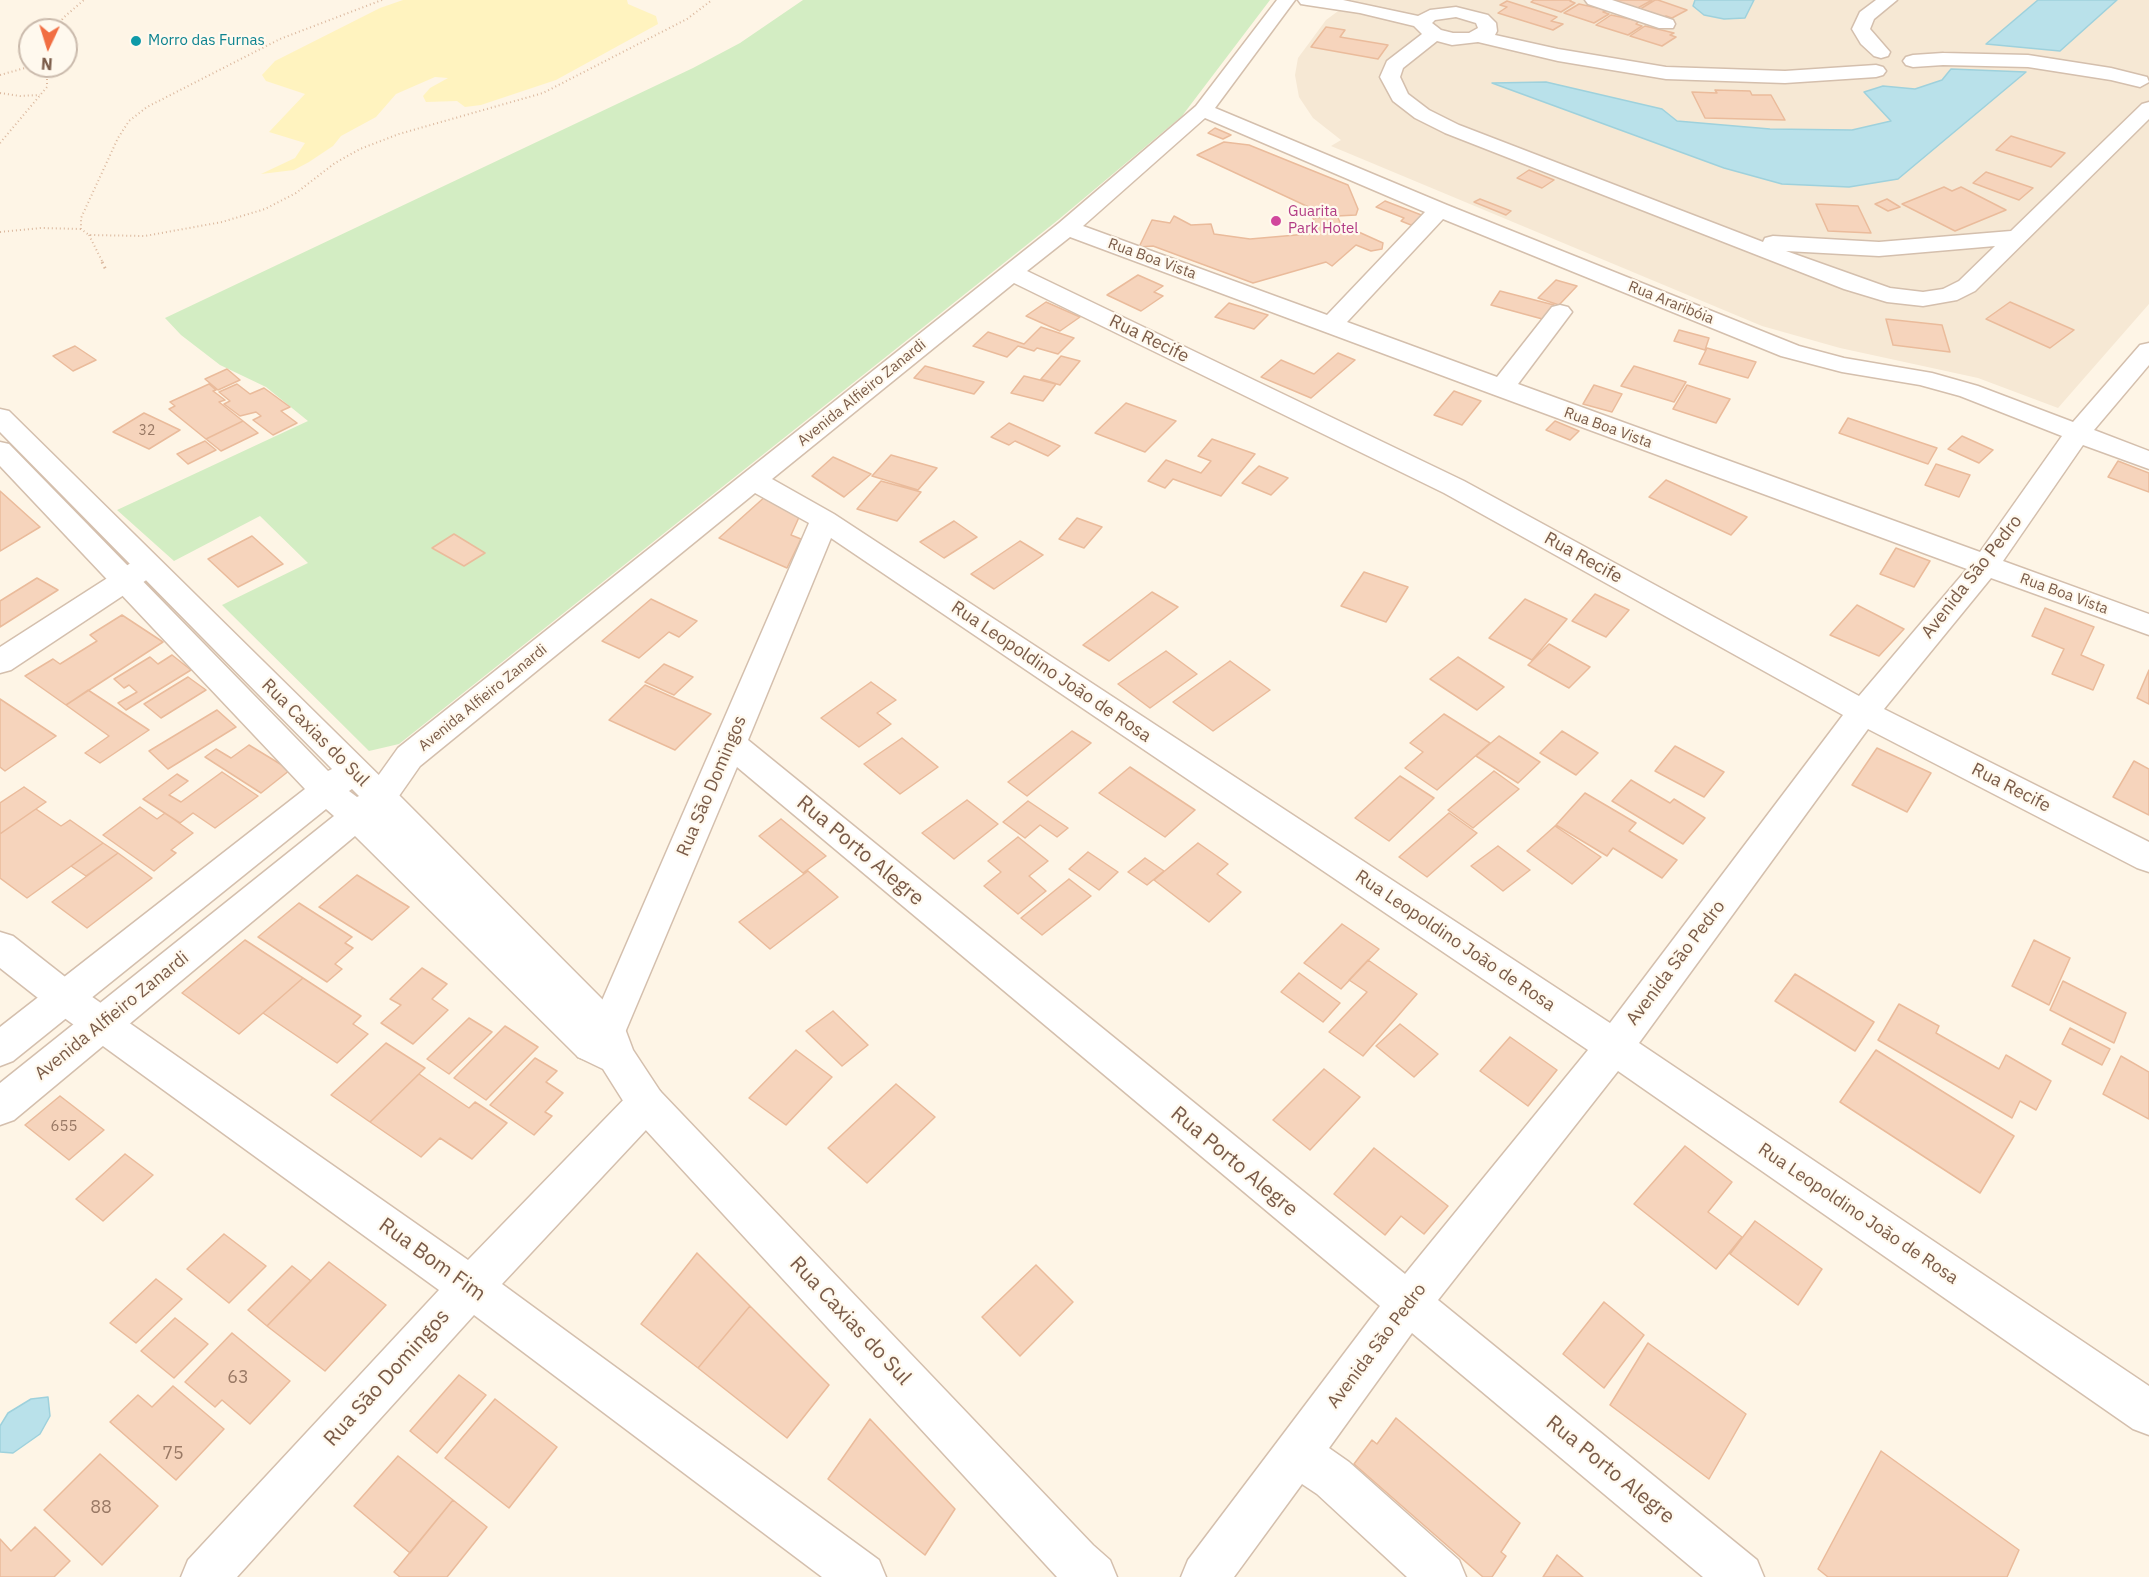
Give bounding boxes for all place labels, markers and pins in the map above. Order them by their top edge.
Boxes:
place label: Morro das Furnas [148,32,265,50]
marker: Morro das Furnas [129,34,143,48]
place label: Guarita Park Hotel [1288,203,1358,238]
marker: Guarita Park Hotel [1269,214,1283,228]

